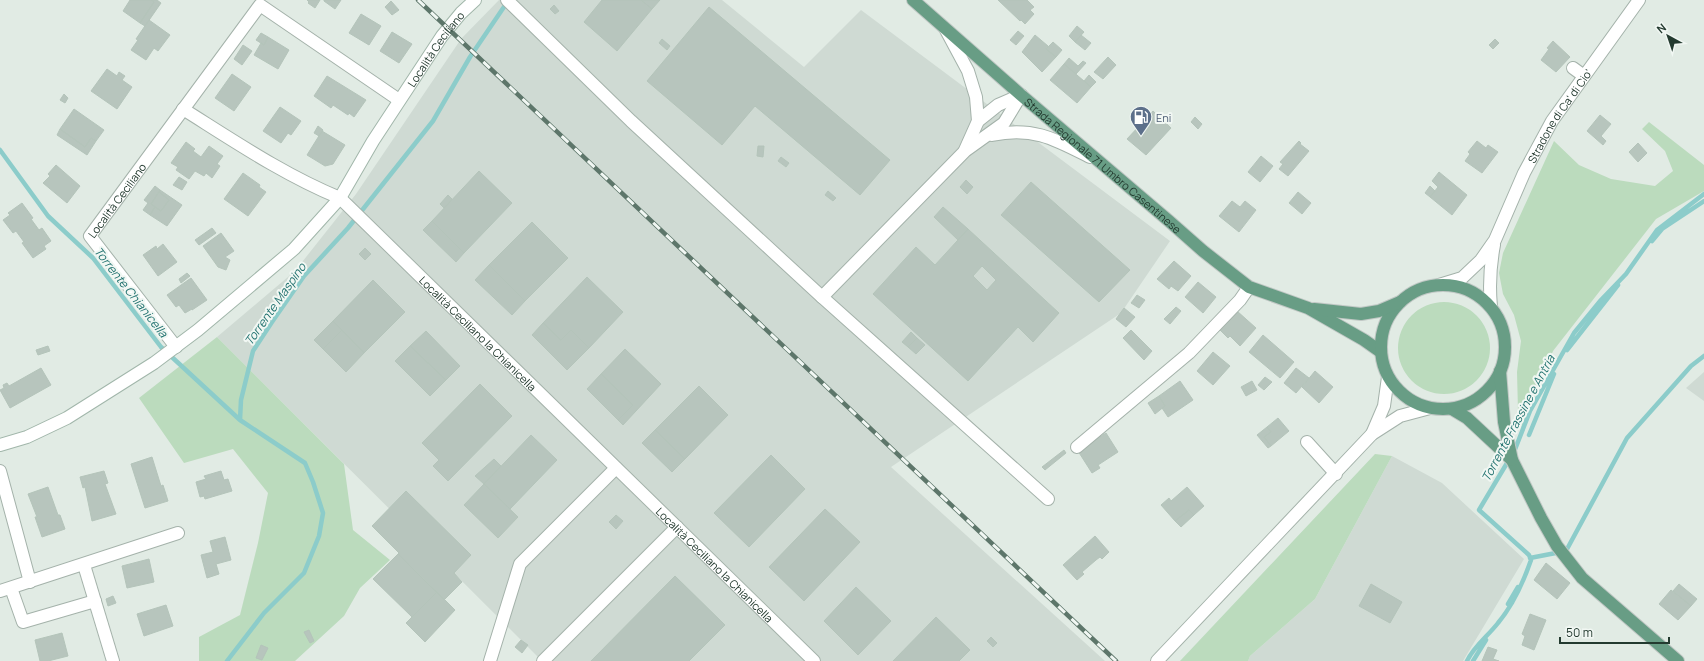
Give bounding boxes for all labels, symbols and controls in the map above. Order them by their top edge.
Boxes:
street label: Località Ceciliano [403,7,468,89]
north arrow [1648,16,1688,56]
text: N [1653,20,1669,36]
street label: Stradone di Ca' di Cio' [1523,66,1595,165]
street label: Strada Regionale 71 Umbro Casentinese [1022,94,1185,237]
fuel station icon: Eni [1128,104,1154,137]
place label: Eni [1156,110,1171,125]
street label: Località Ceciliano [84,159,149,241]
water label: Torrente Chianicella [90,243,173,342]
water label: Torrente Maspino [240,259,310,349]
street label: Località Ceciliano la Chianicella [416,272,540,394]
water label: Torrente Frassine e Antria [1477,350,1559,484]
street label: Località Ceciliano la Chianicella [653,504,777,625]
scale bar [1560,619,1669,645]
text: 50 m [1566,624,1593,641]

